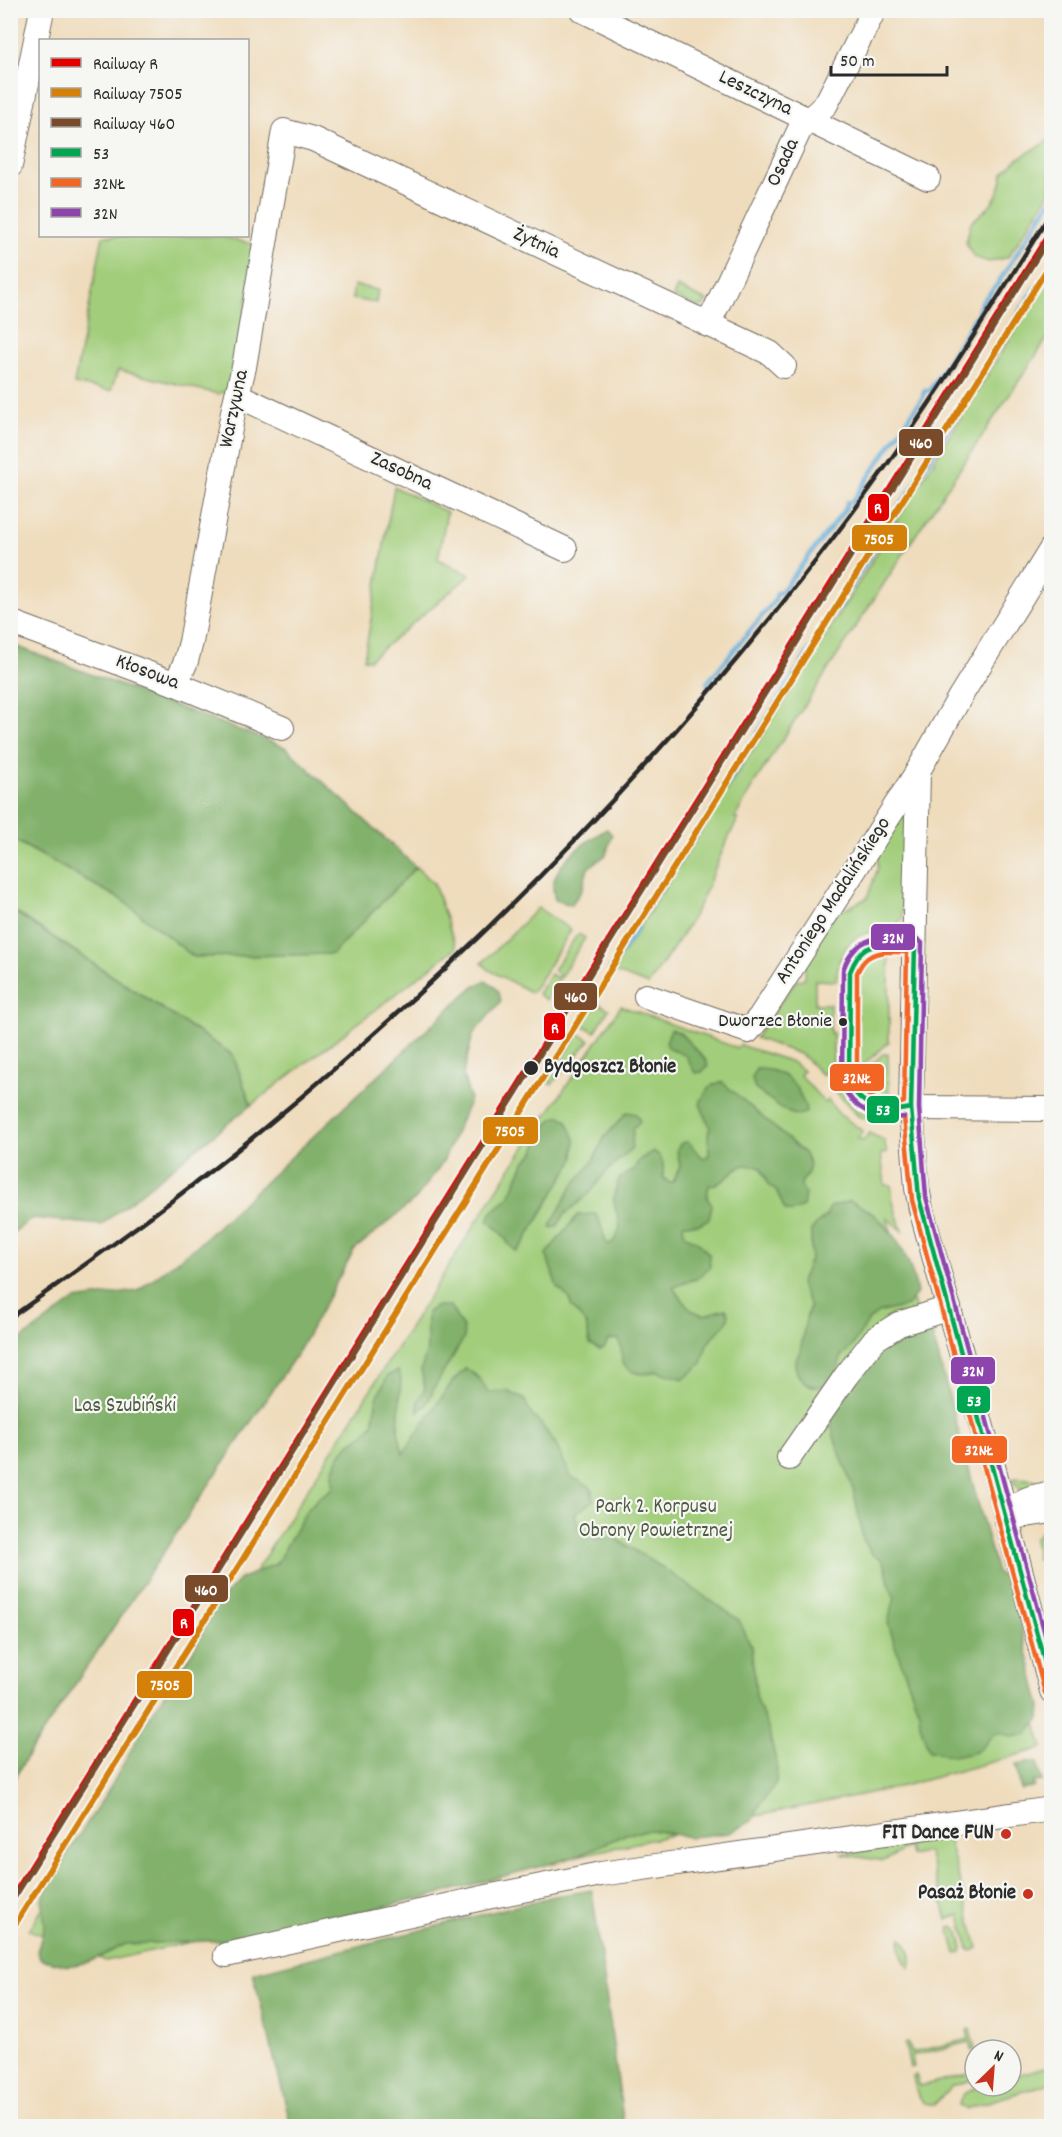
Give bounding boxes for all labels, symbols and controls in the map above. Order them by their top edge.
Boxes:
legend [39,39,249,237]
scale bar [831,39,946,77]
text: 50 m [840,50,875,75]
text: Railway R [93,53,158,78]
street label: Leszczyna [713,63,798,125]
text: Railway 7505 [93,83,183,108]
text: Railway 460 [93,113,175,138]
street label: Osada [760,133,809,192]
text: 53 [93,143,109,168]
text: 32NŁ [93,173,126,198]
text: 32N [93,203,118,228]
street label: Żytnia [507,220,566,268]
street label: Warzywna [212,366,258,451]
line badge: 460 [898,428,944,457]
text: 460 [909,433,933,456]
street label: Zasobna [365,444,438,500]
line badge: R [867,493,890,522]
text: R [874,498,882,521]
line badge: 7505 [851,524,908,552]
text: 7505 [864,529,894,552]
street label: Kłosowa [111,647,184,699]
street label: Antoniego Madalińskiego [769,812,899,990]
line badge: 32N [870,923,916,951]
text: 32N [882,928,904,951]
line badge: 460 [553,982,598,1011]
text: 460 [564,987,588,1010]
place label: Dworzec Błonie [718,1008,832,1036]
line badge: R [543,1012,566,1041]
marker: Dworzec Błonie [837,1016,849,1028]
text: R [551,1018,559,1041]
place label: Bydgoszcz Błonie [544,1053,676,1083]
marker: Bydgoszcz Błonie [522,1059,540,1077]
line badge: 32NŁ [829,1063,885,1092]
text: 32NŁ [843,1068,872,1091]
line badge: 53 [866,1095,900,1124]
text: 53 [876,1100,890,1123]
line badge: 7505 [482,1116,539,1145]
text: 7505 [495,1121,525,1144]
line badge: 32N [950,1356,996,1385]
text: 32N [962,1361,984,1384]
line badge: 53 [956,1385,991,1414]
text: 53 [967,1391,981,1414]
park label: Las Szubiński [74,1392,176,1422]
line badge: 32NŁ [951,1435,1008,1464]
text: 32NŁ [965,1440,994,1463]
park label: Park 2. Korpusu Obrony Powietrznej [579,1493,733,1547]
line badge: 460 [184,1574,229,1603]
text: 460 [194,1580,218,1603]
line badge: R [172,1608,195,1637]
text: R [180,1613,188,1636]
line badge: 7505 [136,1670,193,1699]
text: 7505 [150,1675,180,1698]
place label: FIT Dance FUN [882,1819,994,1849]
marker: FIT Dance FUN [999,1827,1013,1841]
place label: Pasaż Błonie [918,1879,1016,1909]
marker: Pasaż Błonie [1021,1887,1035,1901]
north arrow [963,2038,1023,2098]
text: N [990,2045,1007,2069]

